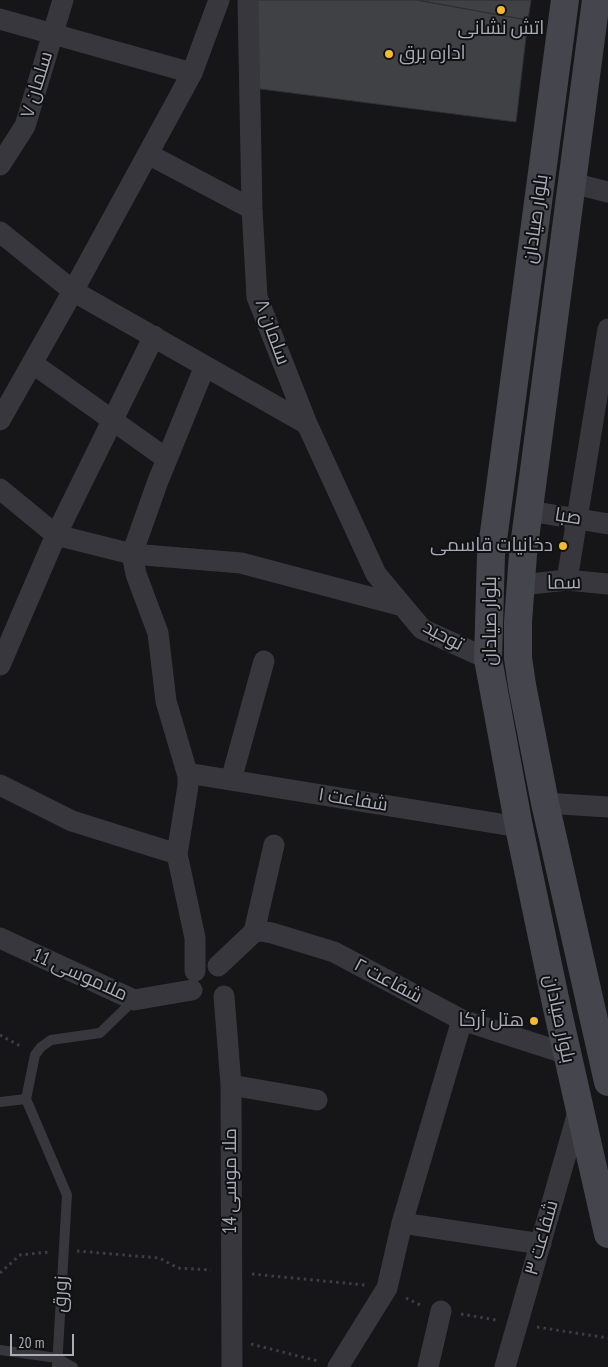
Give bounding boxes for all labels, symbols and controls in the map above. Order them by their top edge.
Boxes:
marker: اتش نشانى [495,4,507,16]
place label: اتش نشانى [458,18,544,40]
place label: اداره برق [399,43,466,65]
marker: اداره برق [383,48,395,60]
street label: سلمان ۷ [16,49,58,121]
street label: بلوار صیادان [518,173,554,265]
street label: سلمان ۸ [250,296,294,368]
street label: صبا [553,504,583,530]
place label: دخانیات قاسمی [430,535,553,557]
marker: دخانیات قاسمی [557,540,569,552]
street label: سما [547,571,581,595]
street label: بلوار صیادان [480,576,502,666]
street label: توحید [419,616,467,656]
street label: شفاعت ۱ [317,783,389,817]
street label: ملاموسی 11 [29,944,131,1006]
street label: شفاعت ۲ [350,954,426,1008]
street label: بلوار صیادان [539,973,579,1065]
place label: هتل آرکا [458,1010,524,1032]
marker: هتل آرکا [528,1015,540,1027]
street label: ملا موسی 14 [220,1128,242,1234]
street label: شفاعت ۳ [520,1198,564,1278]
street label: زورق [49,1275,73,1313]
scale bar [12,1324,76,1356]
text: 20 m [18,1333,44,1352]

